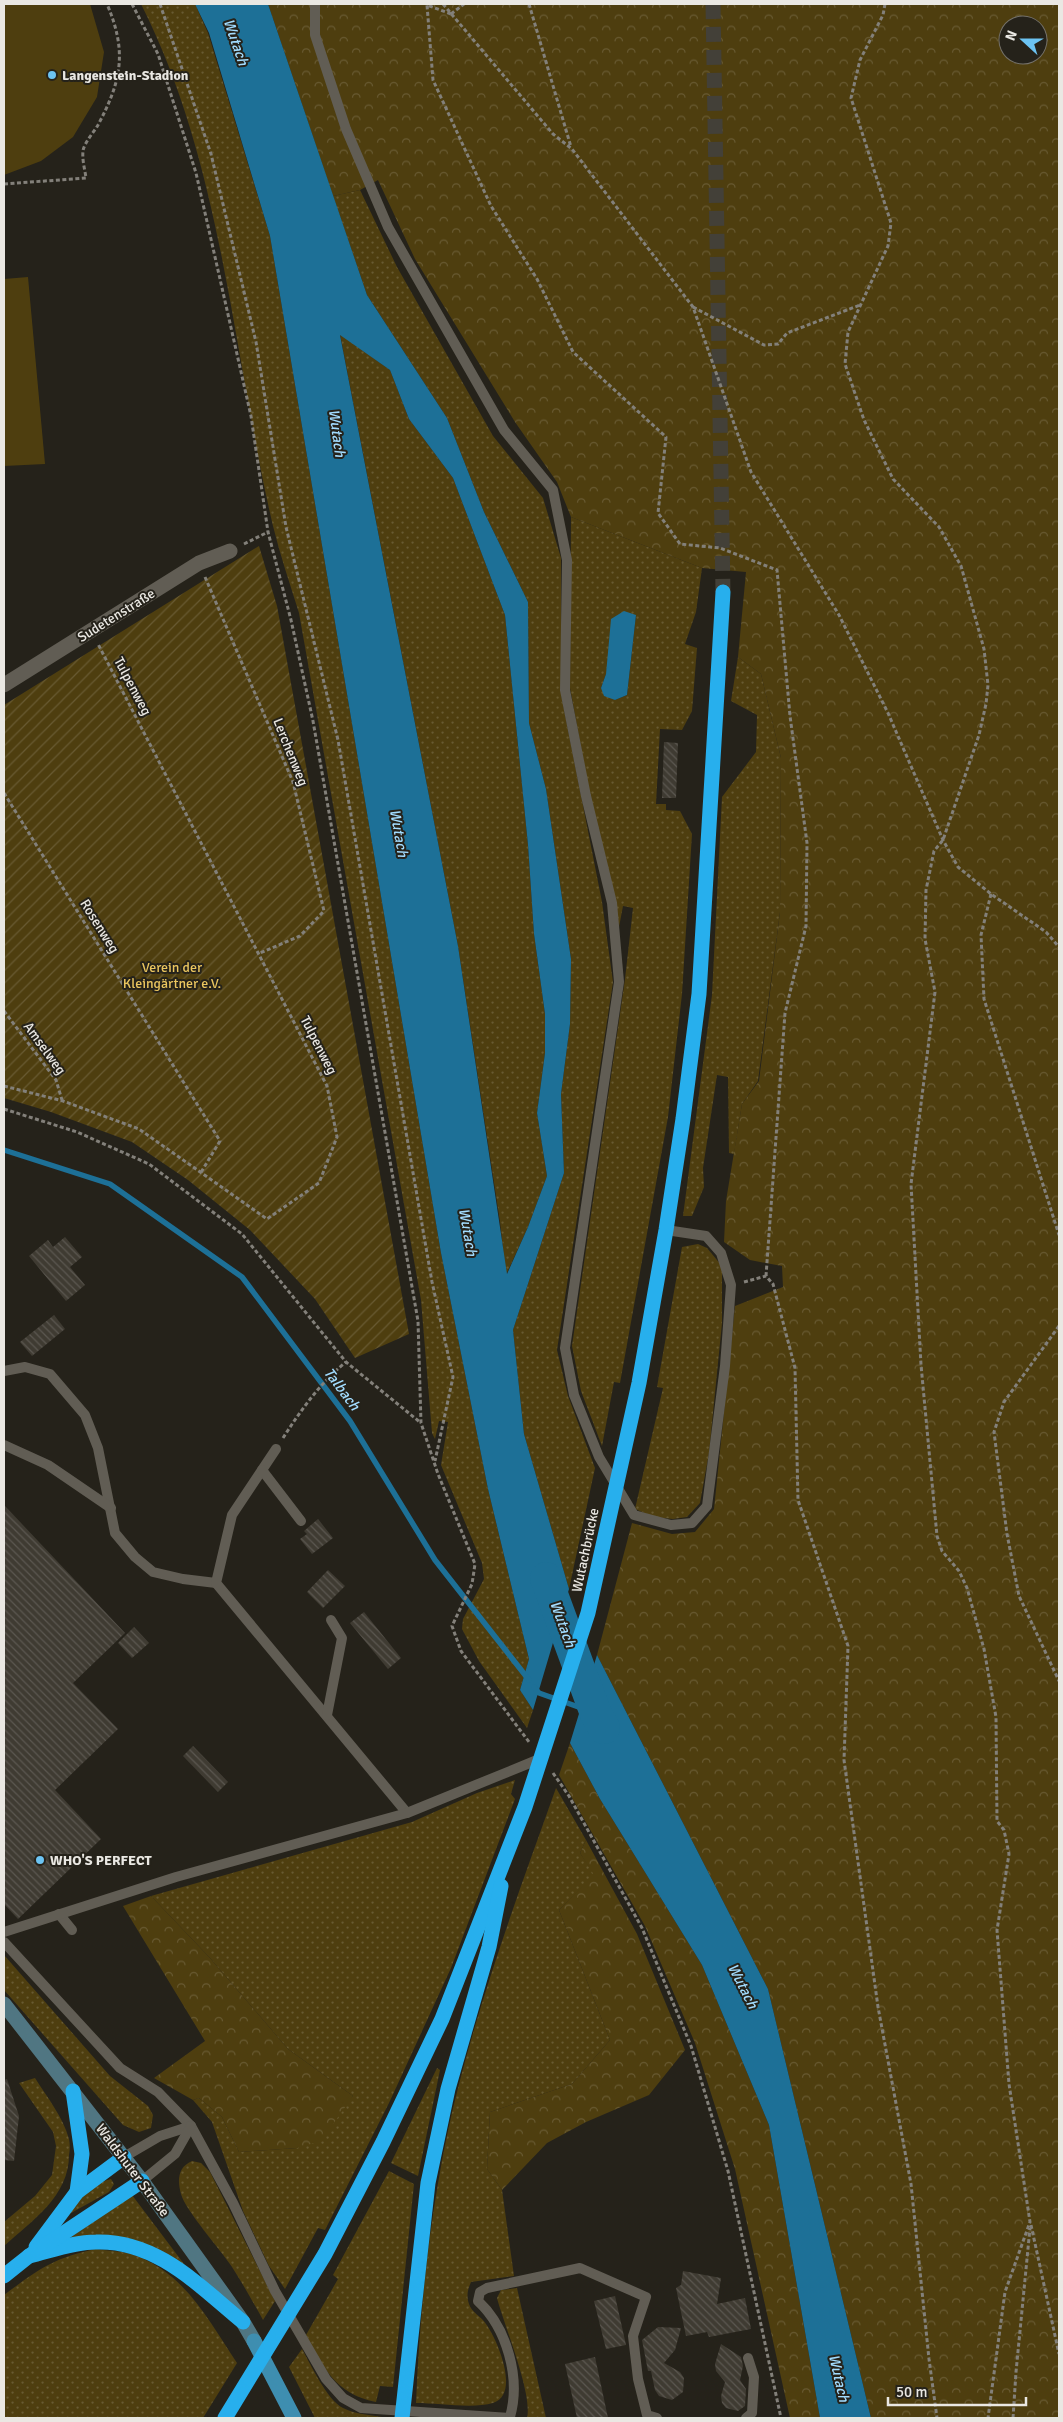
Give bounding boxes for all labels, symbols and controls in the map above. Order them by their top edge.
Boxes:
north arrow [998,15,1048,65]
water label: Wutach [220,16,253,69]
text: N [1002,28,1021,43]
place label: Langenstein-Stadion [62,67,189,84]
marker: Langenstein-Stadion [46,69,58,81]
water label: Wutach [325,408,349,459]
street label: Sudetenstraße [74,585,158,646]
street label: Tulpenweg [110,654,155,718]
street label: Lerchenweg [269,716,312,789]
water label: Wutach [386,808,412,859]
street label: Rosenweg [76,896,123,956]
park label: Verein der Kleingärtner e.V. [123,959,221,992]
street label: Tulpenweg [297,1013,341,1077]
street label: Amselweg [20,1019,69,1078]
water label: Wutach [455,1207,481,1258]
water label: Talbach [320,1364,364,1415]
street label: Wutachbrücke [568,1506,603,1594]
water label: Wutach [546,1598,580,1651]
place label: WHO'S PERFECT [50,1852,152,1869]
marker: WHO'S PERFECT [34,1854,46,1866]
water label: Wutach [724,1960,762,2012]
street label: Waldshuter Straße [92,2120,173,2220]
water label: Wutach [825,2352,853,2404]
scale bar [888,2374,1026,2406]
text: 50 m [896,2383,927,2401]

